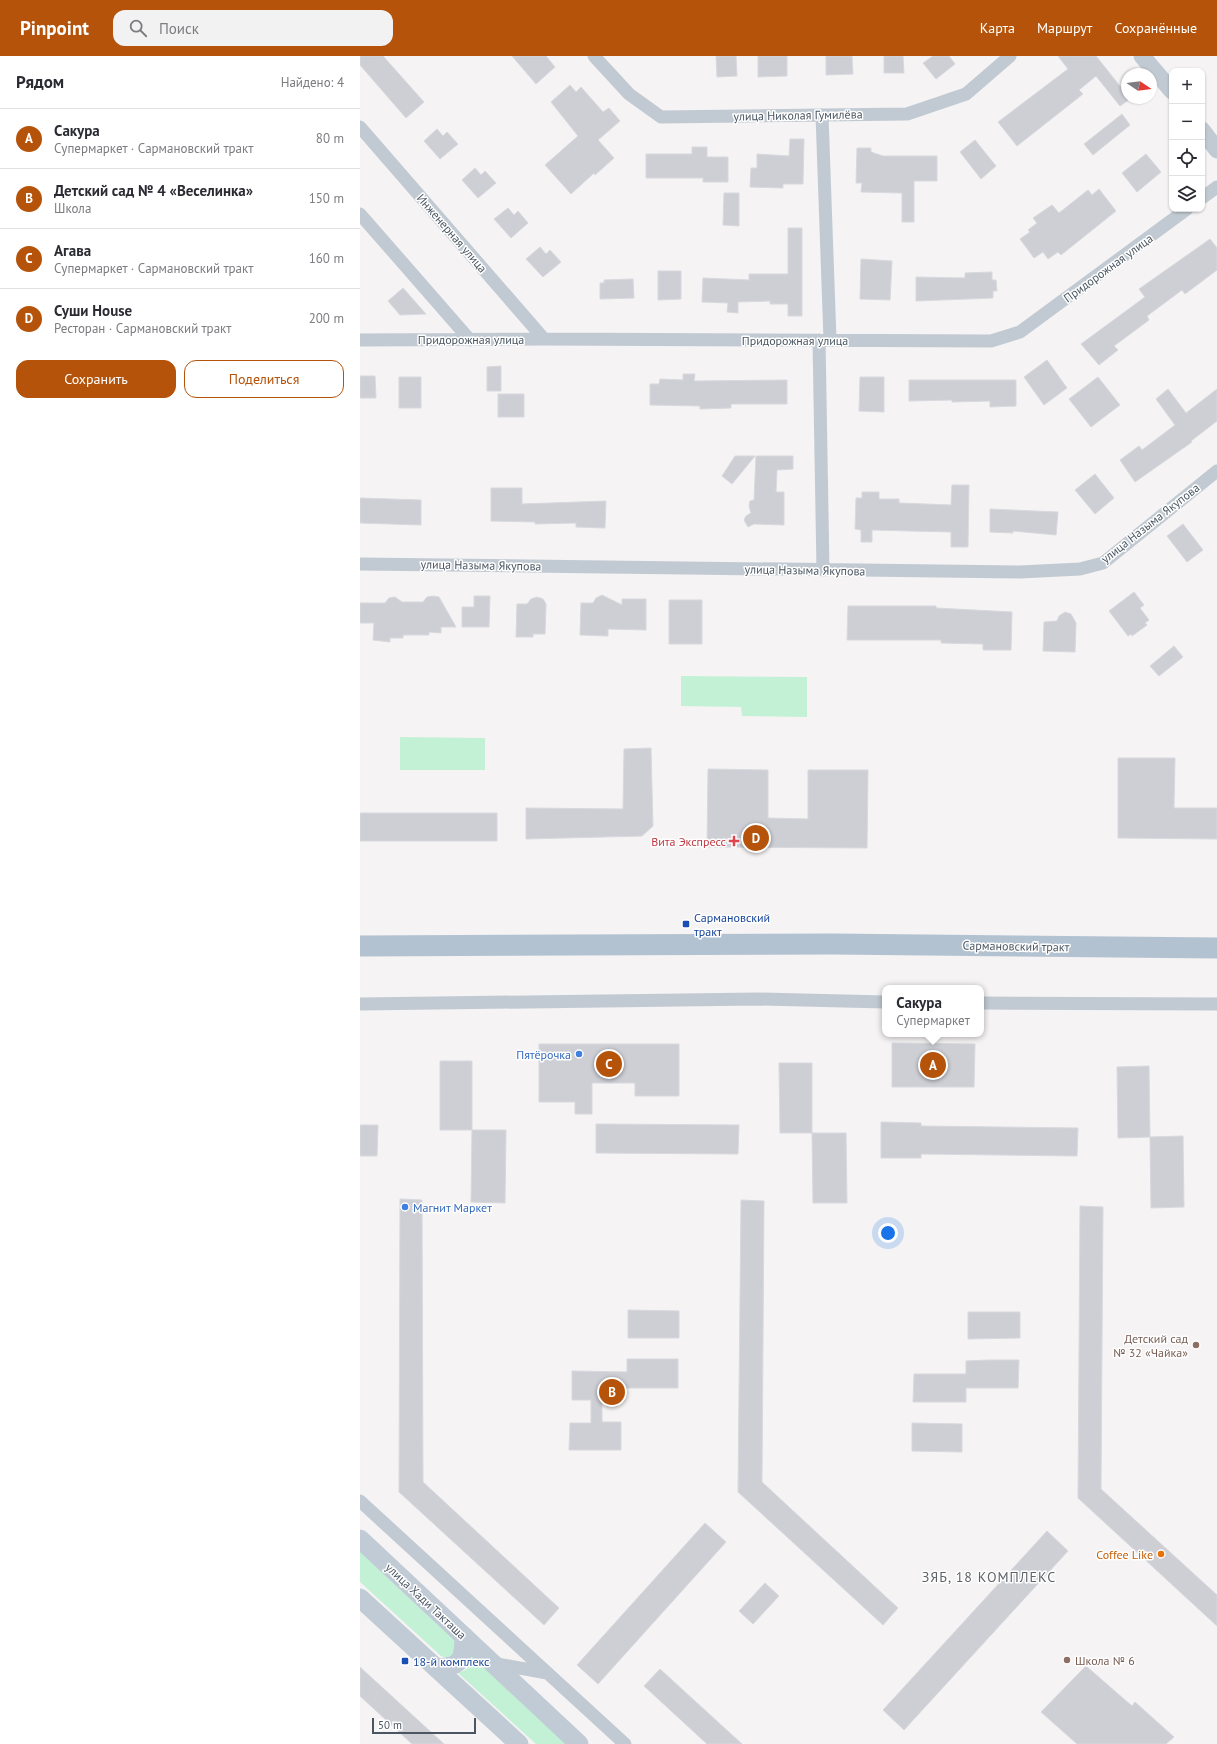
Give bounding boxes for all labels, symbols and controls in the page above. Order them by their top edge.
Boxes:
search box [113,10,393,46]
text: Pinpoint [20,16,89,40]
icon: search [127,17,149,39]
text: Поиск [159,19,199,38]
text: Карта [980,19,1015,37]
text: Маршрут [1037,19,1092,37]
text: Сохранённые [1114,19,1197,37]
north arrow [1121,68,1157,104]
map controls [1169,68,1205,212]
button: + [1169,68,1205,104]
text: Рядом [16,71,64,93]
text: Найдено: 4 [281,74,344,91]
button: − [1169,104,1205,140]
street label: улица Николая Гумилёва [733,106,863,124]
text: Сакура [54,121,100,140]
text: A [25,130,33,147]
text: 80 m [316,130,344,147]
text: Супермаркет · Сармановский тракт [54,140,253,157]
button: locate [1169,140,1205,176]
button: layers [1169,176,1205,212]
text: Детский сад № 4 «Веселинка» [54,181,253,200]
text: B [25,190,33,207]
text: 150 m [309,190,344,207]
street label: Инженерная улица [414,191,490,276]
text: Школа [54,200,91,217]
street label: Придорожная улица [1061,231,1156,305]
text: Агава [54,241,91,260]
text: C [25,250,33,267]
text: 160 m [309,250,344,267]
text: Супермаркет · Сармановский тракт [54,260,253,277]
text: Суши House [54,301,132,320]
text: D [25,310,33,327]
text: 200 m [309,310,344,327]
text: Ресторан · Сармановский тракт [54,320,231,337]
street label: Придорожная улица [418,332,524,347]
street label: Придорожная улица [742,333,848,348]
button: Сохранить [16,360,176,398]
button: Поделиться [184,360,344,398]
street label: улица Назыма Якупова [1098,480,1202,566]
street label: улица Назыма Якупова [420,556,542,574]
street label: улица Назыма Якупова [744,561,866,579]
pin: D [743,823,769,853]
place label: Вита Экспресс [651,834,727,849]
marker: Вита Экспресс [729,836,739,846]
place label: Сармановский тракт [694,910,770,939]
marker: Сармановский тракт [681,919,691,929]
street label: Сармановский тракт [962,938,1070,954]
popup [882,985,984,1037]
text: Сакура [896,993,942,1012]
text: Супермаркет [896,1012,970,1029]
place label: Пятёрочка [516,1047,571,1062]
marker: Пятёрочка [574,1049,584,1059]
pin: C [596,1049,622,1079]
pin: A [920,1050,946,1080]
place label: Магнит Маркет [413,1200,492,1215]
marker: Магнит Маркет [400,1202,410,1212]
your location [878,1223,898,1243]
place label: Детский сад № 32 «Чайка» [1113,1331,1189,1360]
marker: Детский сад № 32 «Чайка» [1191,1340,1201,1350]
pin: B [599,1377,625,1407]
place label: Coffee Like [1096,1547,1153,1562]
marker: Coffee Like [1156,1549,1166,1559]
street label: улица Хади Такташа [382,1560,470,1642]
district label: ЗЯБ, 18 КОМПЛЕКС [922,1568,1056,1586]
place label: Школа № 6 [1075,1653,1135,1668]
place label: 18-й комплекс [413,1654,490,1669]
marker: Школа № 6 [1062,1655,1072,1665]
marker: 18-й комплекс [400,1656,410,1666]
scale bar [372,1716,476,1735]
text: 50 m [378,1718,402,1732]

